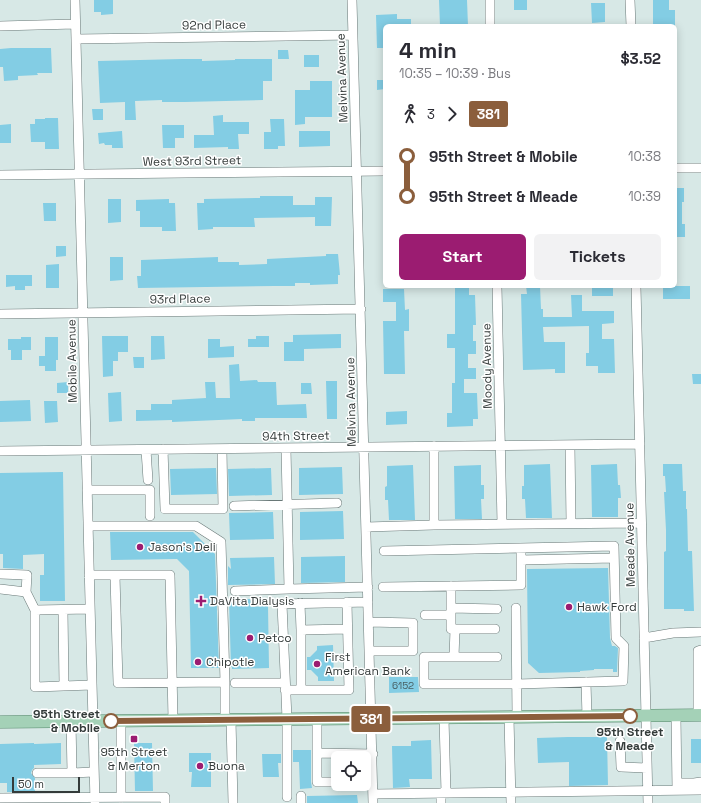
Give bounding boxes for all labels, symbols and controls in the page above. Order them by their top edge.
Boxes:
street label: 92nd Place [182,16,246,34]
street label: Melvina Avenue [332,33,352,123]
text: 4 min [399,36,457,64]
text: $3.52 [621,49,661,68]
text: 10:35 – 10:39 · Bus [399,65,511,82]
icon: walk [399,103,421,125]
icon: forward [441,103,463,125]
text: 381 [477,105,500,123]
text: 3 [427,106,435,123]
text: 95th Street & Mobile [429,147,578,166]
text: 10:38 [628,148,661,165]
street label: West 93rd Street [143,152,241,170]
text: 95th Street & Meade [429,187,578,206]
text: 10:39 [628,188,661,205]
button: Start [399,234,526,280]
button: Tickets [534,234,661,280]
street label: 93rd Place [149,290,211,308]
street label: Mobile Avenue [63,319,81,403]
street label: Moody Avenue [478,323,496,409]
street label: Melvina Avenue [342,357,360,447]
street label: 94th Street [262,427,330,445]
street label: Meade Avenue [621,503,639,587]
place label: Jason's Deli [148,539,216,555]
marker: Jason's Deli [135,542,145,552]
place label: DaVita Dialysis [210,593,294,609]
marker: DaVita Dialysis [195,595,207,607]
place label: Hawk Ford [577,599,637,615]
marker: Hawk Ford [564,602,574,612]
place label: Petco [258,630,292,646]
marker: Petco [245,633,255,643]
place label: First American Bank [325,649,411,679]
place label: Chipotle [206,654,254,670]
marker: Chipotle [193,657,203,667]
marker: First American Bank [312,659,322,669]
house number: 6152 [392,679,414,692]
place label: 95th Street & Mobile [33,706,100,736]
line badge: 381 [348,706,394,732]
marker: 95th Street & Meade [622,708,638,724]
text: 381 [359,710,383,728]
marker: 95th Street & Mobile [103,713,119,729]
place label: 95th Street & Meade [597,724,663,754]
marker: 95th Street & Merton [129,734,139,744]
place label: 95th Street & Merton [100,744,168,774]
map controls [331,751,371,791]
button: locate [331,751,371,791]
place label: Buona [208,758,245,774]
marker: Buona [195,761,205,771]
scale bar [12,775,80,794]
text: 50 m [18,777,44,791]

